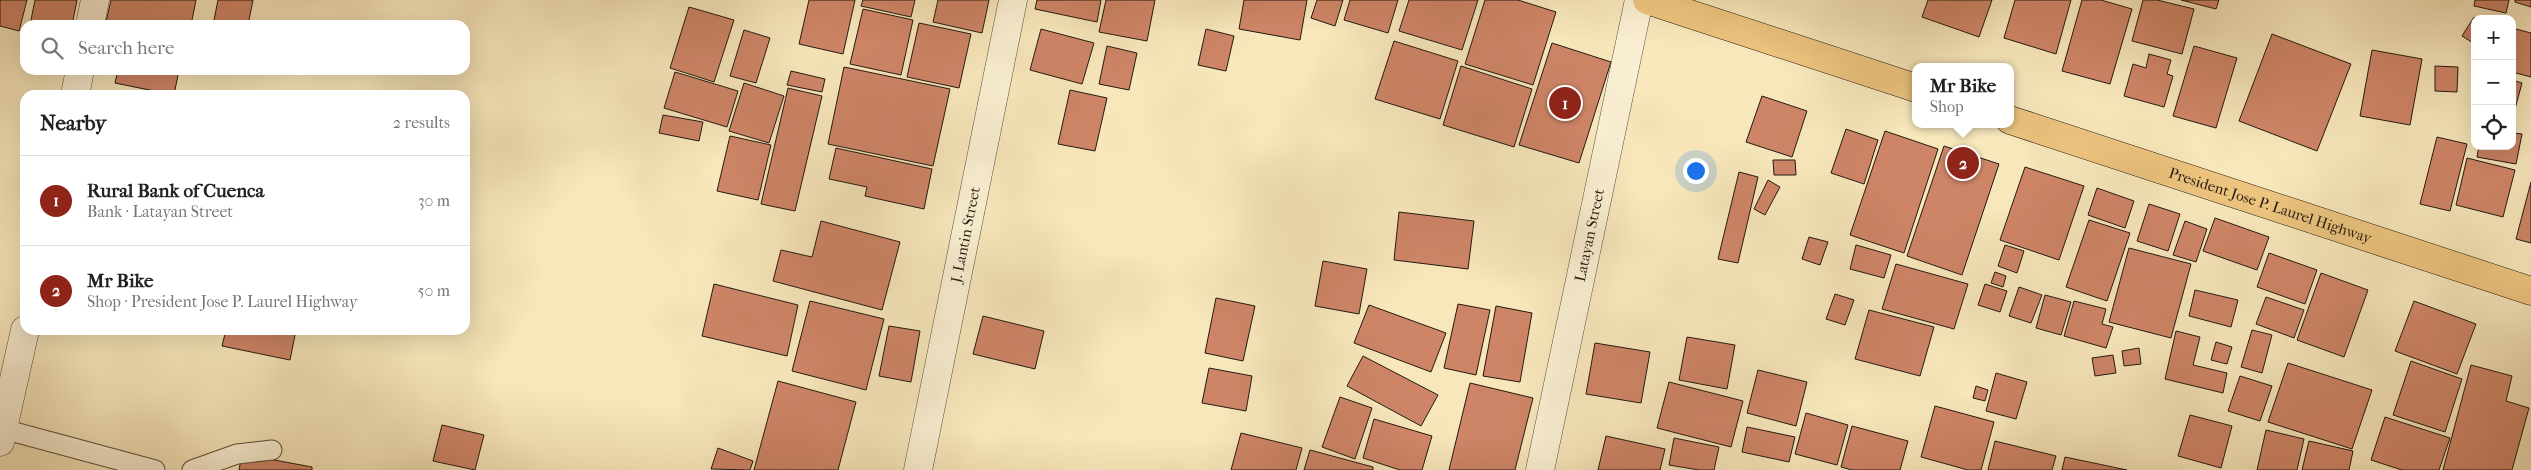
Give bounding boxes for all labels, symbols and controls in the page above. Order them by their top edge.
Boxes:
map controls [2471,15,2516,150]
button: + [2471,15,2516,60]
search box [20,20,470,75]
icon: search [38,34,66,62]
text: Search here [78,37,174,59]
button: − [2471,60,2516,105]
popup [1912,63,2014,128]
text: Mr Bike [1930,75,1996,97]
pin: 1 [1549,84,1581,122]
text: Shop [1930,97,1964,116]
button: locate [2471,105,2516,150]
text: Nearby [40,111,106,135]
text: 2 results [393,113,450,132]
pin: 2 [1947,144,1979,182]
your location [1683,158,1709,184]
street label: President Jose P. Laurel Highway [2167,164,2375,247]
text: Rural Bank of Cuenca [87,180,264,202]
street label: J. Lantin Street [947,185,984,285]
street label: Latayan Street [1571,186,1608,283]
text: 1 [53,191,59,210]
text: 30 m [418,191,450,210]
text: Bank · Latayan Street [87,202,233,221]
text: Mr Bike [87,270,153,292]
text: 2 [52,281,60,300]
text: 50 m [418,281,450,300]
text: Shop · President Jose P. Laurel Highway [87,292,357,311]

